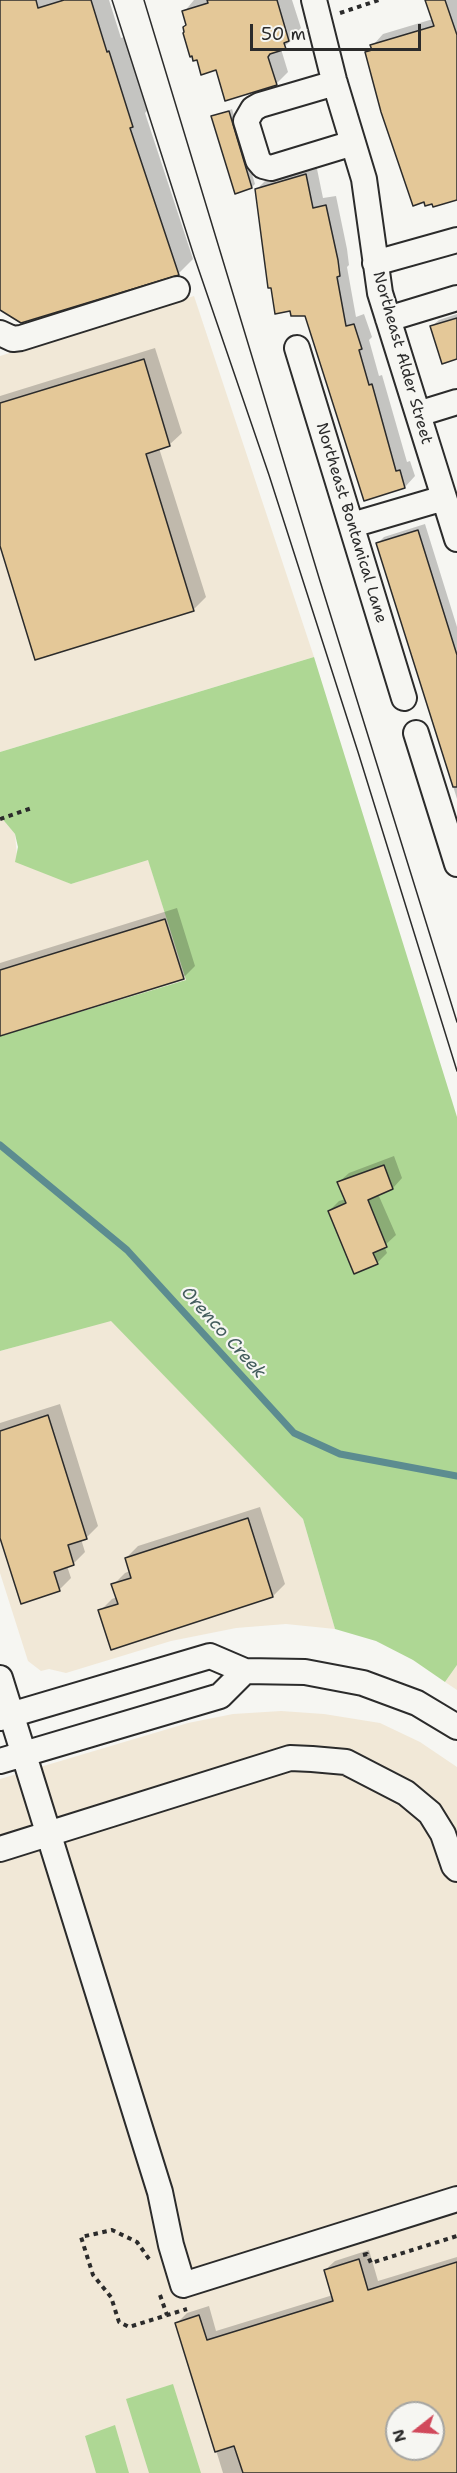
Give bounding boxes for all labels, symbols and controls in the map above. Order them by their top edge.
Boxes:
scale bar [253,12,424,50]
text: 50 m [261,22,306,46]
street label: Northeast Alder Street [368,269,436,447]
street label: Northeast Bontanical Lane [311,421,391,625]
water label: Orenco Creek [176,1282,270,1384]
north arrow [385,2401,445,2461]
text: N [387,2427,411,2445]

